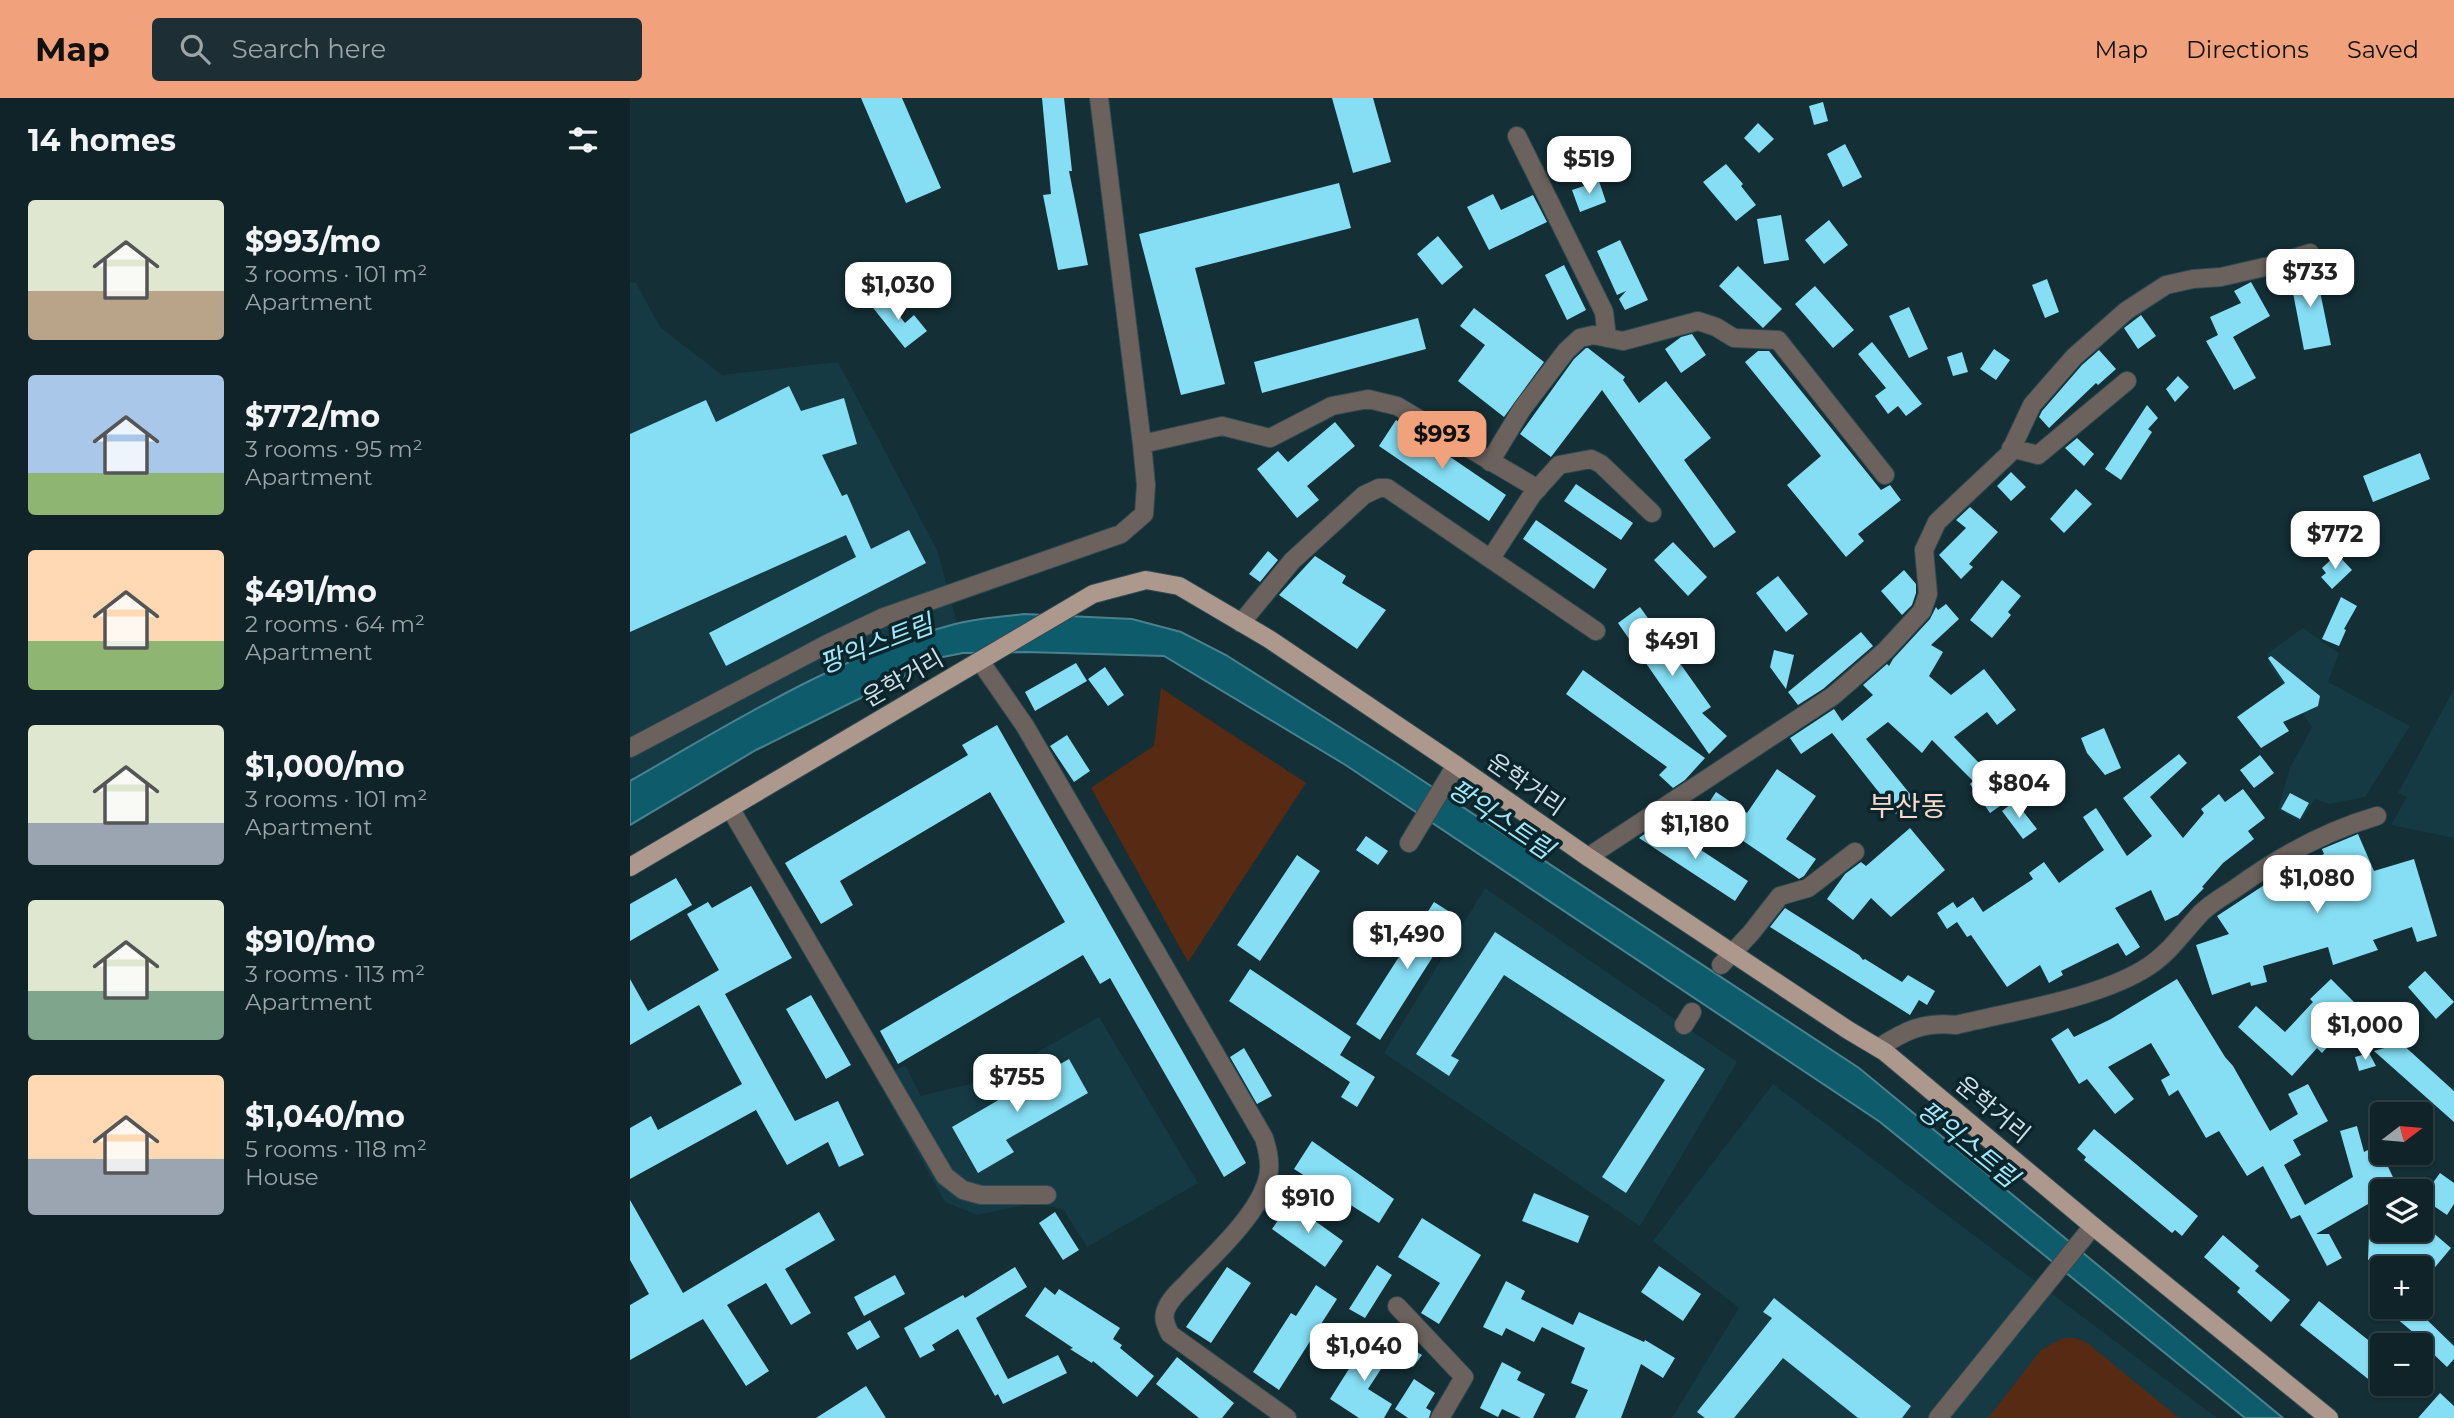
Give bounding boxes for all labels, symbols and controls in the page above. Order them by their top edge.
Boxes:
search box [152,18,642,81]
text: Map [35,29,110,69]
icon: search [176,30,214,68]
text: Search here [232,33,386,65]
text: Map [2095,35,2148,64]
text: Directions [2186,35,2309,64]
text: Saved [2347,35,2419,64]
icon: filters [564,121,602,159]
text: 14 homes [28,122,176,159]
pin: $519 [1548,136,1630,196]
text: $519 [1563,145,1615,173]
text: $993/mo [245,223,381,260]
icon: home [84,228,168,312]
pin: $733 [2269,250,2351,309]
text: $733 [2282,258,2338,286]
text: 3 rooms · 101 m² [245,260,427,288]
pin: $1,030 [841,262,955,322]
text: $1,030 [861,271,935,299]
text: Apartment [245,288,373,316]
text: $772/mo [245,398,380,435]
icon: home [84,403,168,487]
pin: $993 [1401,412,1483,471]
text: $993 [1413,420,1471,448]
text: 3 rooms · 95 m² [245,435,423,463]
text: Apartment [245,463,373,491]
pin: $772 [2294,512,2376,571]
text: $772 [2307,520,2363,548]
text: $491/mo [245,573,377,610]
icon: home [84,578,168,662]
water label: 팡익스트림 [814,607,939,680]
text: 2 rooms · 64 m² [245,610,425,638]
pin: $491 [1631,618,1713,678]
text: $491 [1645,627,1699,655]
text: Apartment [245,638,373,666]
street label: 운학거리 [858,643,948,713]
street label: 운학거리 [1482,747,1570,821]
text: $1,000/mo [245,748,405,785]
icon: home [84,753,168,837]
pin: $804 [1978,760,2060,820]
text: $804 [1988,769,2050,797]
water label: 팡익스트림 [1442,772,1561,867]
text: 3 rooms · 101 m² [245,785,427,813]
district label: 부산동 [1869,789,1947,823]
pin: $1,180 [1638,802,1752,861]
text: $1,180 [1661,810,1729,838]
text: Apartment [245,813,373,841]
pin: $1,080 [2260,856,2374,915]
text: $1,080 [2279,864,2355,892]
pin: $1,490 [1350,912,1464,971]
text: $1,490 [1369,920,1445,948]
text: $910/mo [245,923,375,960]
icon: home [84,928,168,1012]
text: 3 rooms · 113 m² [245,960,425,988]
text: Apartment [245,988,373,1016]
pin: $1,000 [2308,1002,2422,1062]
text: $1,000 [2327,1011,2403,1039]
pin: $755 [976,1054,1058,1114]
text: $755 [989,1063,1045,1091]
street label: 운학거리 [1950,1070,2036,1148]
water label: 팡익스트림 [1911,1094,2026,1195]
text: $1,040/mo [245,1098,405,1135]
north arrow [2370,1102,2432,1166]
map controls [2370,1102,2433,1396]
icon: home [84,1103,168,1187]
text: 5 rooms · 118 m² [245,1135,427,1163]
text: House [245,1163,319,1191]
pin: $910 [1267,1176,1349,1235]
button: layers [2370,1179,2433,1242]
text: $910 [1281,1184,1335,1212]
button: + [2370,1256,2433,1319]
pin: $1,040 [1307,1324,1421,1383]
text: $1,040 [1326,1332,1402,1360]
button: − [2370,1333,2433,1396]

